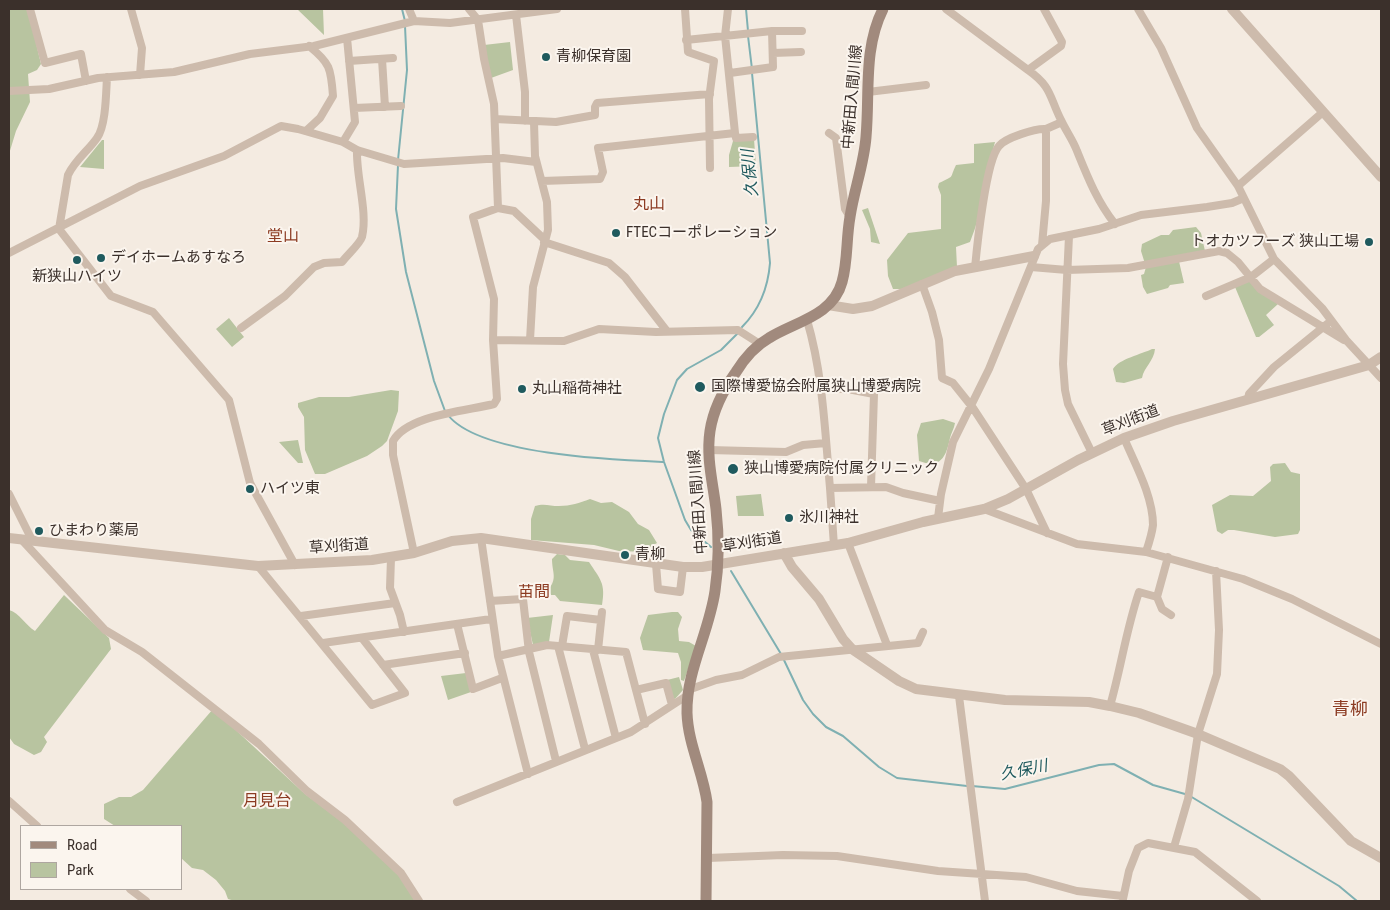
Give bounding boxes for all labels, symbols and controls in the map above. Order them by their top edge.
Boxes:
street label: 中新田入間川線 [839,44,867,150]
place label: 青柳保育園 [556,48,631,66]
marker: 青柳保育園 [540,51,552,63]
water label: 久保川 [739,148,763,198]
district label: 丸山 [633,195,665,215]
place label: FTECコーポレーション [626,224,777,242]
district label: 堂山 [267,227,299,247]
marker: FTECコーポレーション [610,227,622,239]
place label: トオカツフーズ 狭山工場 [1191,233,1359,251]
marker: トオカツフーズ 狭山工場 [1363,236,1375,248]
place label: デイホームあすなろ [111,249,246,267]
marker: デイホームあすなろ [95,252,107,264]
marker: 新狭山ハイツ [71,254,83,266]
place label: 新狭山ハイツ [32,268,122,286]
place label: 国際博愛協会附属狭山博愛病院 [711,378,921,396]
place label: 丸山稲荷神社 [532,380,622,398]
marker: 国際博愛協会附属狭山博愛病院 [693,380,707,394]
marker: 丸山稲荷神社 [516,383,528,395]
street label: 草刈街道 [1100,402,1162,440]
street label: 中新田入間川線 [686,449,712,555]
place label: 狭山博愛病院付属クリニック [744,460,939,478]
marker: 狭山博愛病院付属クリニック [726,462,740,476]
place label: ハイツ東 [260,480,320,498]
marker: ハイツ東 [244,483,256,495]
place label: 氷川神社 [799,509,859,527]
marker: 氷川神社 [783,512,795,524]
place label: ひまわり薬局 [49,522,139,540]
marker: ひまわり薬局 [33,525,45,537]
street label: 草刈街道 [721,529,783,557]
street label: 草刈街道 [308,536,370,558]
place label: 青柳 [635,546,665,564]
marker: 青柳 [619,549,631,561]
district label: 苗間 [518,583,550,603]
district label: 青柳 [1332,699,1368,721]
water label: 久保川 [999,757,1049,785]
district label: 月見台 [243,792,291,812]
legend [20,825,182,890]
text: Road [67,836,97,854]
text: Park [67,861,94,879]

